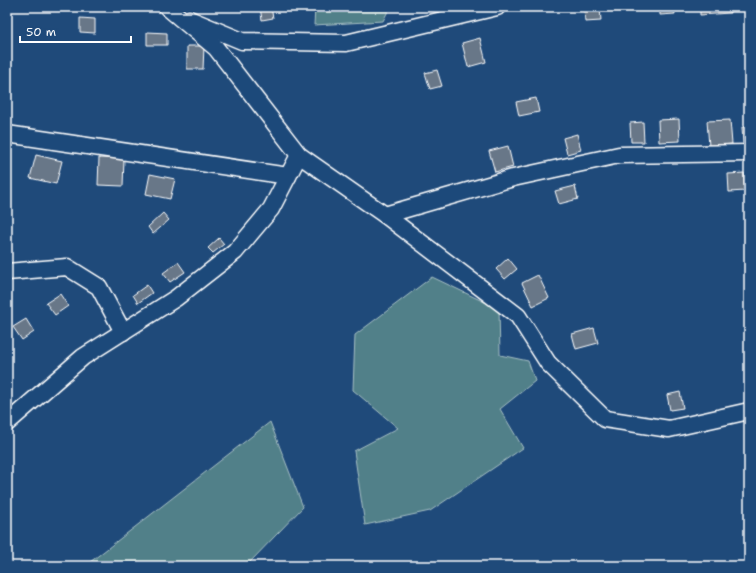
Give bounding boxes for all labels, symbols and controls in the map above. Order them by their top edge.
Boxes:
scale bar [20,18,131,44]
text: 50 m [26,24,56,40]

